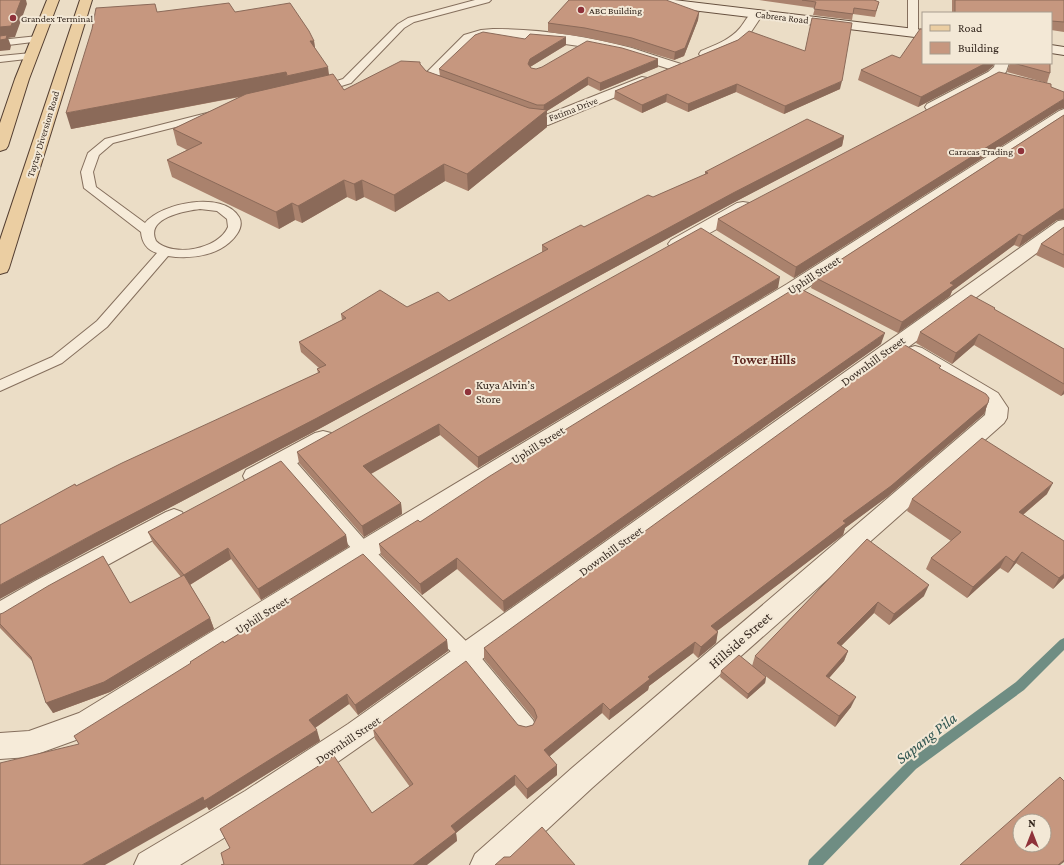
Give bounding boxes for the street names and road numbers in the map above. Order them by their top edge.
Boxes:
street label: Cabrera Road [755,8,810,26]
street label: Taytay Diversion Road [25,89,62,178]
street label: Fatima Drive [547,94,600,123]
street label: Uphill Street [785,252,844,297]
street label: Downhill Street [838,333,908,389]
street label: Uphill Street [509,423,568,467]
street label: Downhill Street [576,523,646,579]
street label: Uphill Street [233,593,292,637]
street label: Hillside Street [705,608,775,672]
street label: Downhill Street [313,713,384,767]

